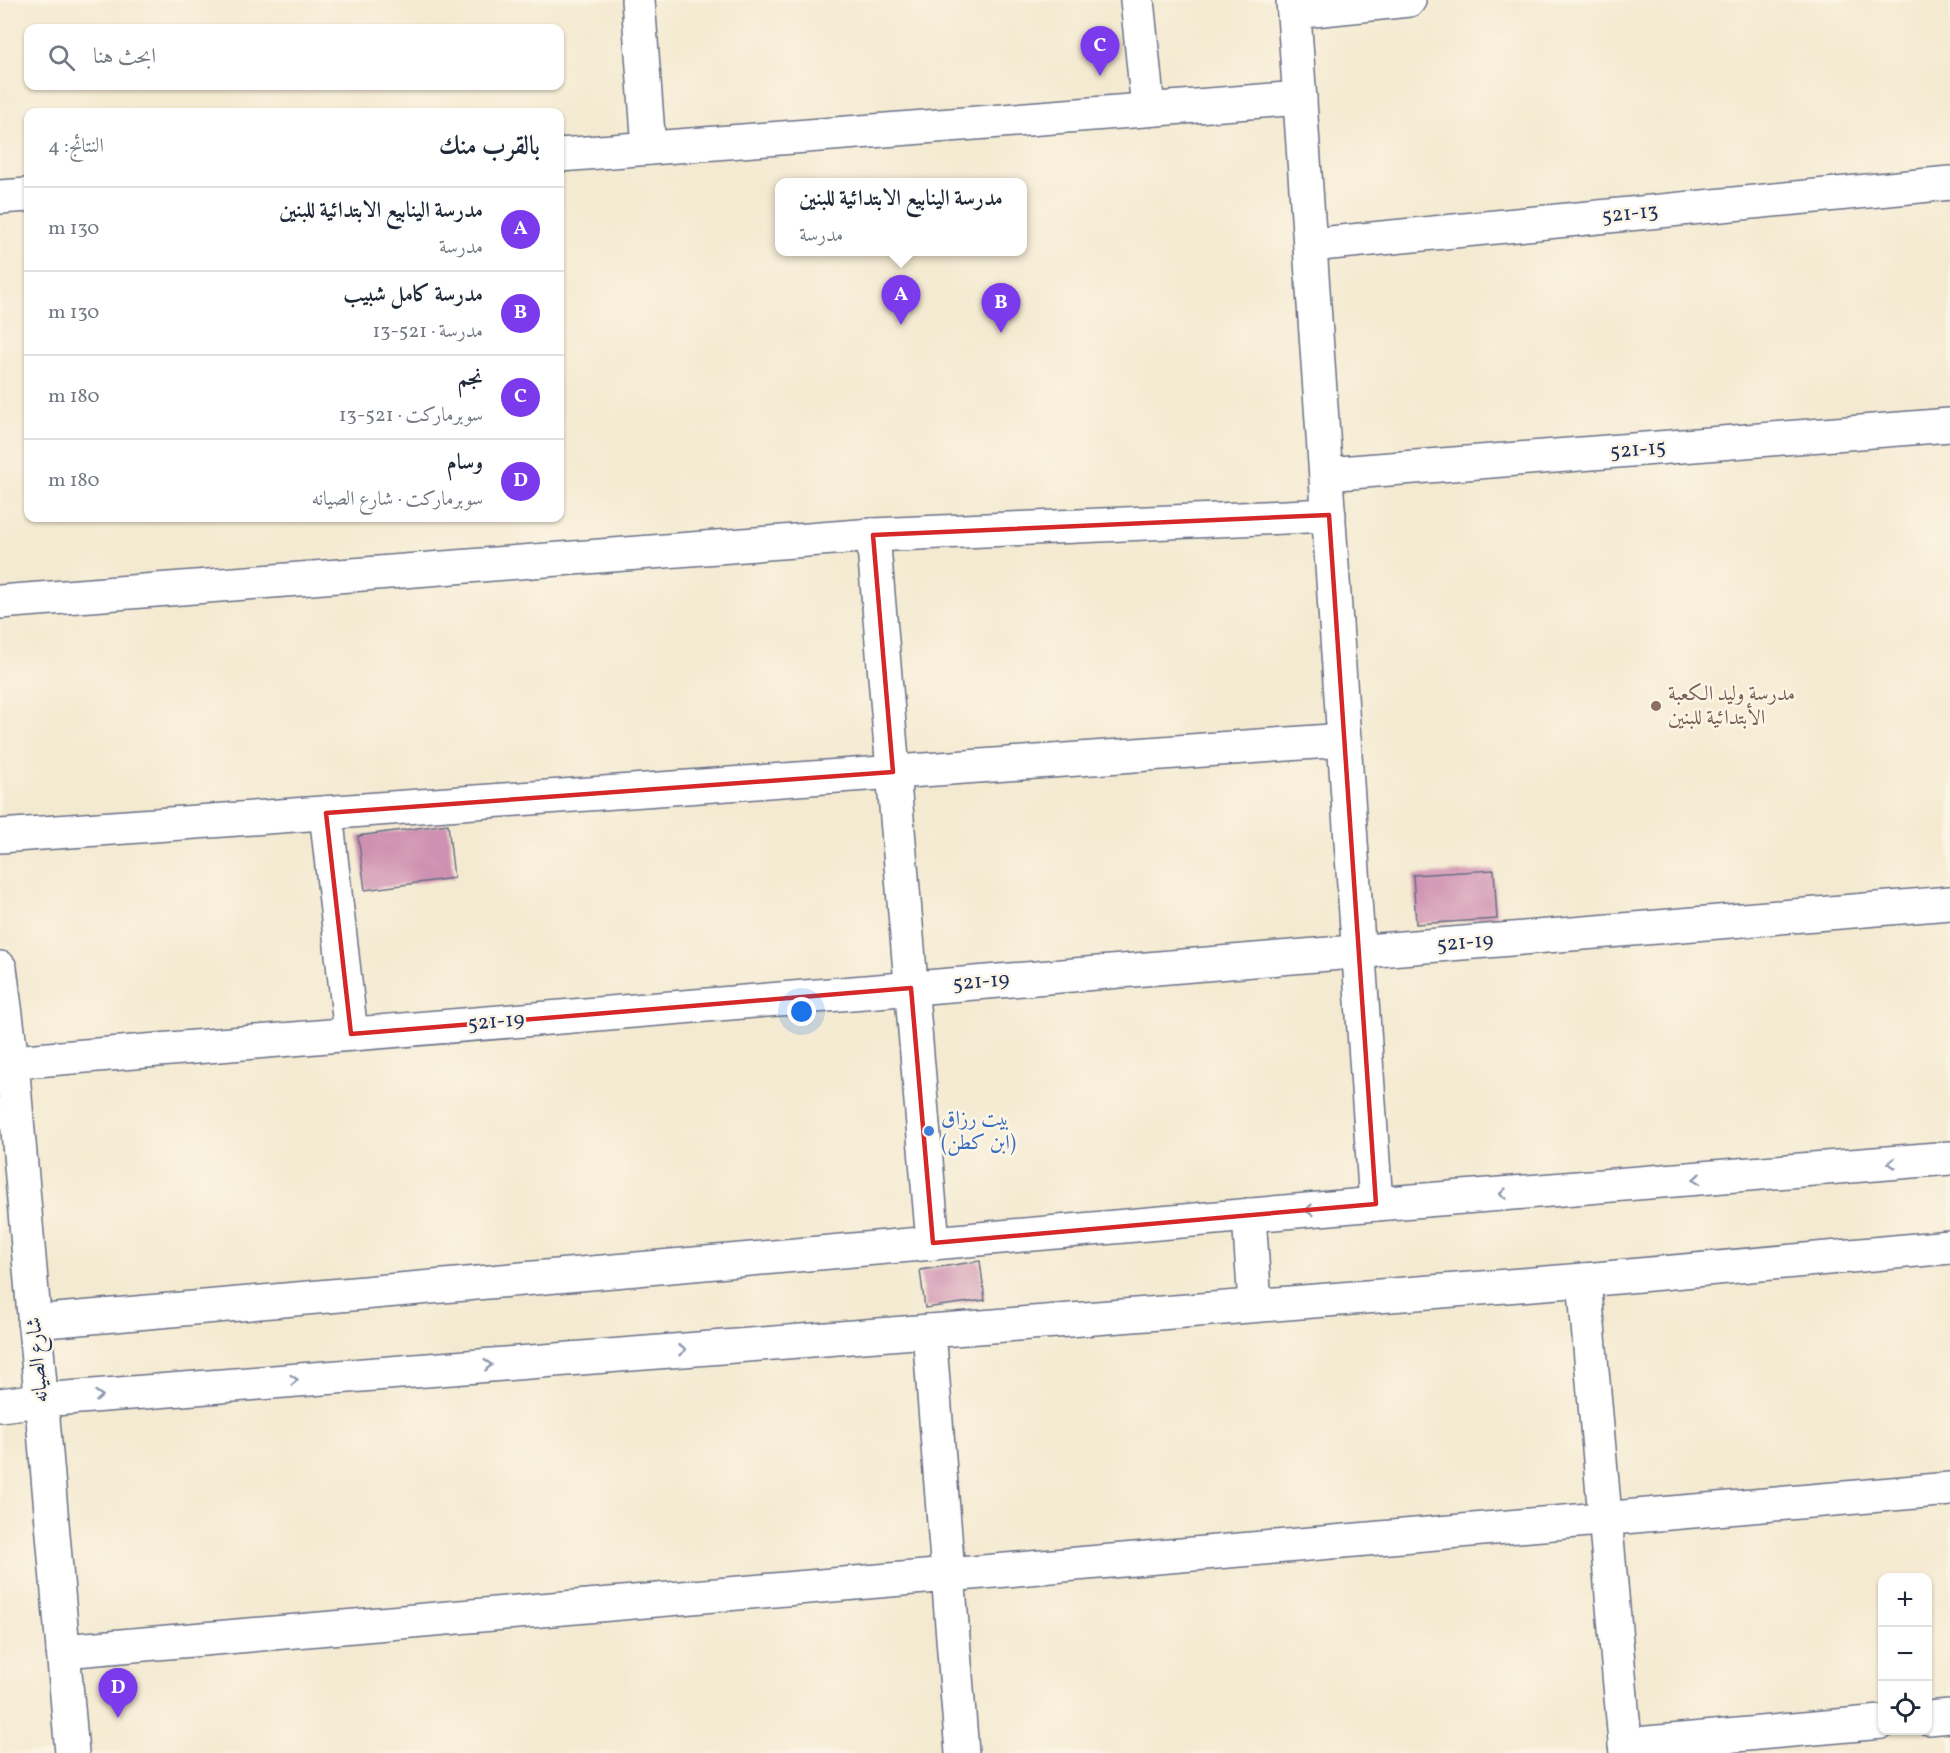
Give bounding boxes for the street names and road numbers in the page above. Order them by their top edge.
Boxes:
street label: 521-13 [1600,197,1660,231]
street label: 521-15 [1609,433,1667,467]
street label: 521-19 [1435,926,1495,960]
street label: 521-19 [951,965,1011,999]
street label: 521-19 [466,1005,526,1039]
street label: شارع الصيانه [20,1316,58,1404]

